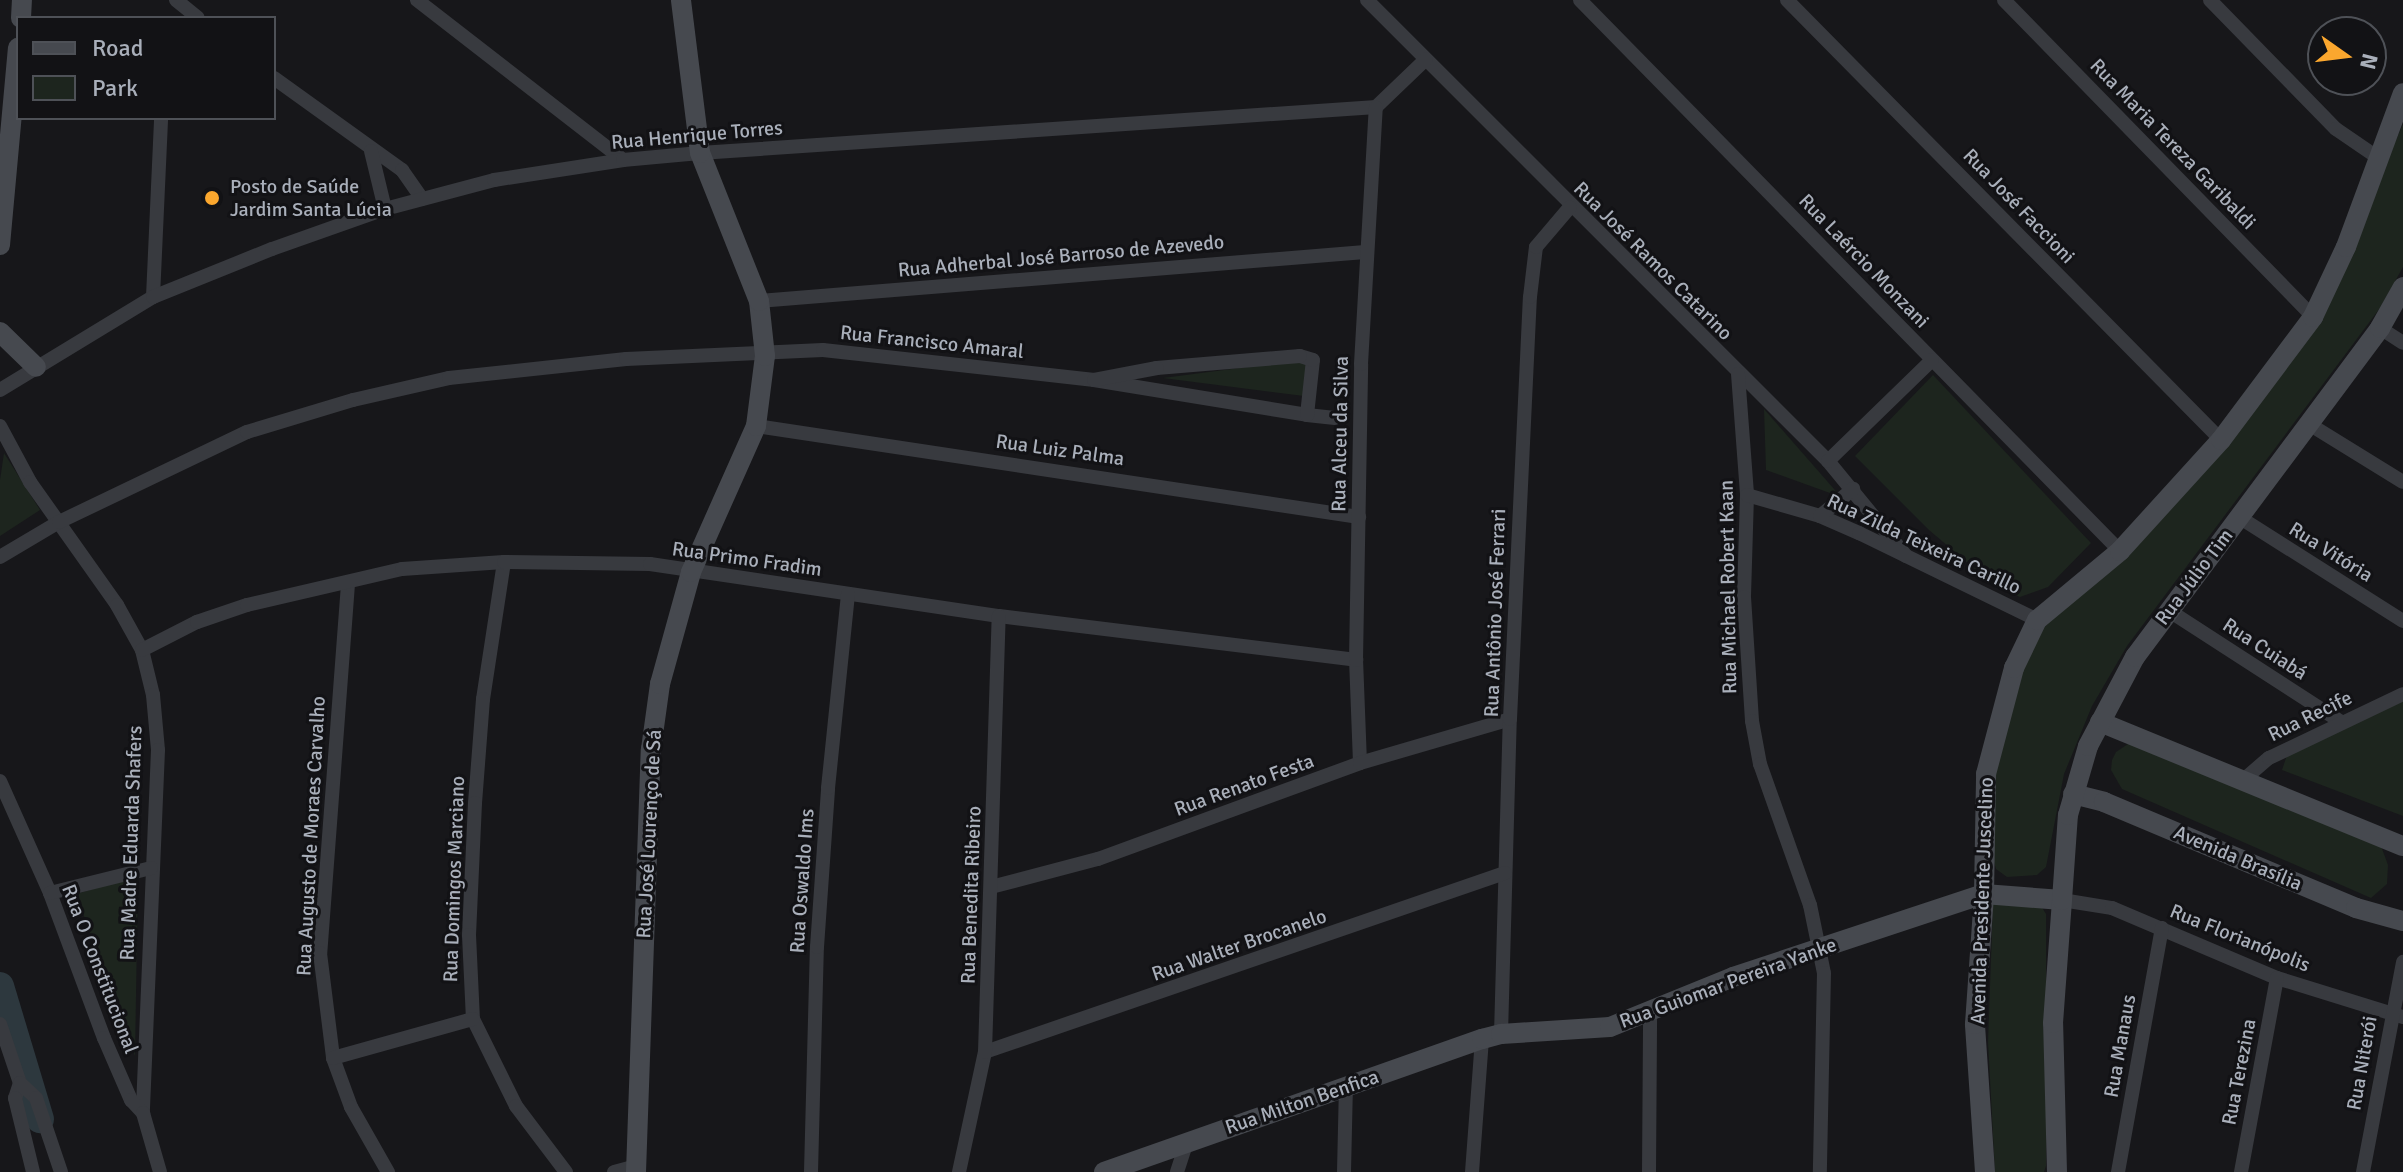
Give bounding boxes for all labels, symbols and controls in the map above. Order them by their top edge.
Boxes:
legend [16,16,276,120]
north arrow [2307,16,2387,96]
text: Road [92,33,143,63]
text: N [2354,51,2384,72]
street label: Rua Maria Tereza Garibaldi [2085,54,2261,234]
text: Park [92,73,138,103]
street label: Rua Henrique Torres [610,116,784,154]
street label: Rua José Faccioni [1958,144,2080,268]
place label: Posto de Saúde Jardim Santa Lúcia [230,174,392,221]
street label: Rua José Ramos Catarino [1569,177,1737,345]
marker: Posto de Saúde Jardim Santa Lúcia [201,187,223,209]
street label: Rua Laércio Monzani [1794,189,1934,333]
street label: Rua Adherbal José Barroso de Azevedo [897,230,1225,282]
street label: Rua Francisco Amaral [839,320,1025,364]
street label: Rua Alceu da Silva [1327,356,1353,512]
street label: Rua Luiz Palma [994,429,1126,471]
street label: Rua Michael Robert Kaan [1714,480,1742,694]
street label: Rua Zilda Teixeira Carillo [1823,489,2025,599]
street label: Rua Antônio José Ferrari [1479,508,1511,718]
street label: Rua Vitória [2285,517,2377,587]
street label: Rua Júlio Tim [2150,524,2238,630]
street label: Rua Primo Fradim [671,537,823,581]
street label: Rua Cuiabá [2218,613,2312,685]
street label: Rua Recife [2264,685,2356,747]
street label: Rua Augusto de Moraes Carvalho [292,695,330,977]
street label: Rua Madre Eduarda Shafers [115,725,147,961]
street label: Rua José Lourenço de Sá [632,729,666,939]
street label: Rua Renato Festa [1171,749,1317,821]
street label: Rua Domingos Marciano [438,775,470,983]
street label: Avenida Presidente Juscelino [1966,777,1998,1025]
street label: Rua Benedita Ribeiro [956,806,986,984]
street label: Rua Oswaldo Ims [785,808,819,954]
street label: Avenida Brasília [2170,820,2306,896]
street label: Rua O Constitucional [57,881,143,1057]
street label: Rua Florianópolis [2166,899,2314,977]
street label: Rua Walter Brocanelo [1148,904,1330,986]
street label: Rua Guiomar Pereira Yanke [1616,933,1840,1033]
street label: Rua Manaus [2099,993,2141,1099]
street label: Rua Niterói [2342,1014,2382,1112]
street label: Rua Terezina [2217,1017,2261,1127]
street label: Rua Milton Benfica [1222,1064,1382,1140]

